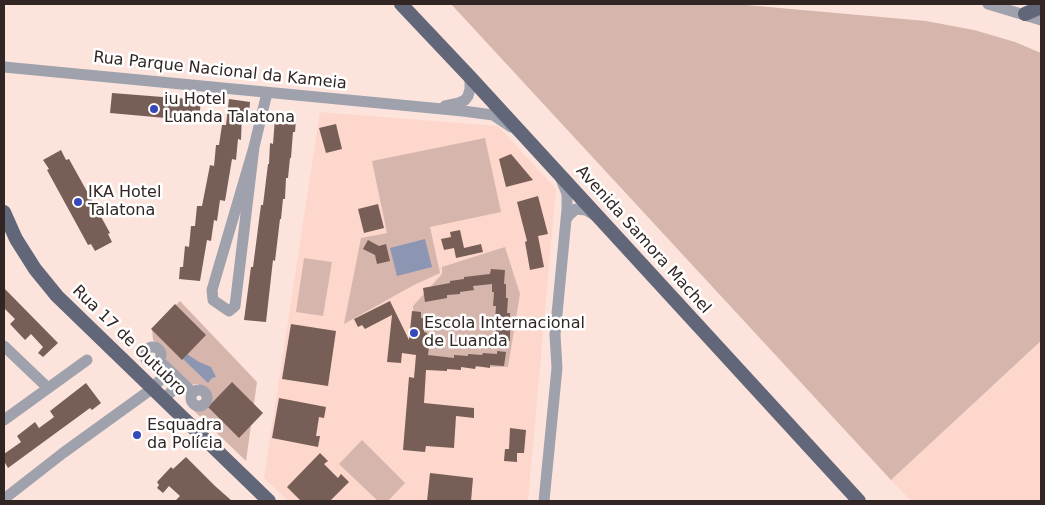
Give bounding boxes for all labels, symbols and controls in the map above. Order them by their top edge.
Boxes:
street label: Rua Parque Nacional da Kameia [92,48,348,94]
place label: iu Hotel Luanda Talatona [164,90,295,128]
marker: iu Hotel Luanda Talatona [148,103,160,115]
street label: Avenida Samora Machel [571,162,715,318]
place label: IKA Hotel Talatona [88,183,161,221]
marker: IKA Hotel Talatona [72,196,84,208]
street label: Rua 17 de Outubro [68,282,190,400]
place label: Escola Internacional de Luanda [424,314,585,352]
marker: Escola Internacional de Luanda [408,327,420,339]
place label: Esquadra da Polícia [147,416,223,454]
marker: Esquadra da Polícia [131,429,143,441]

